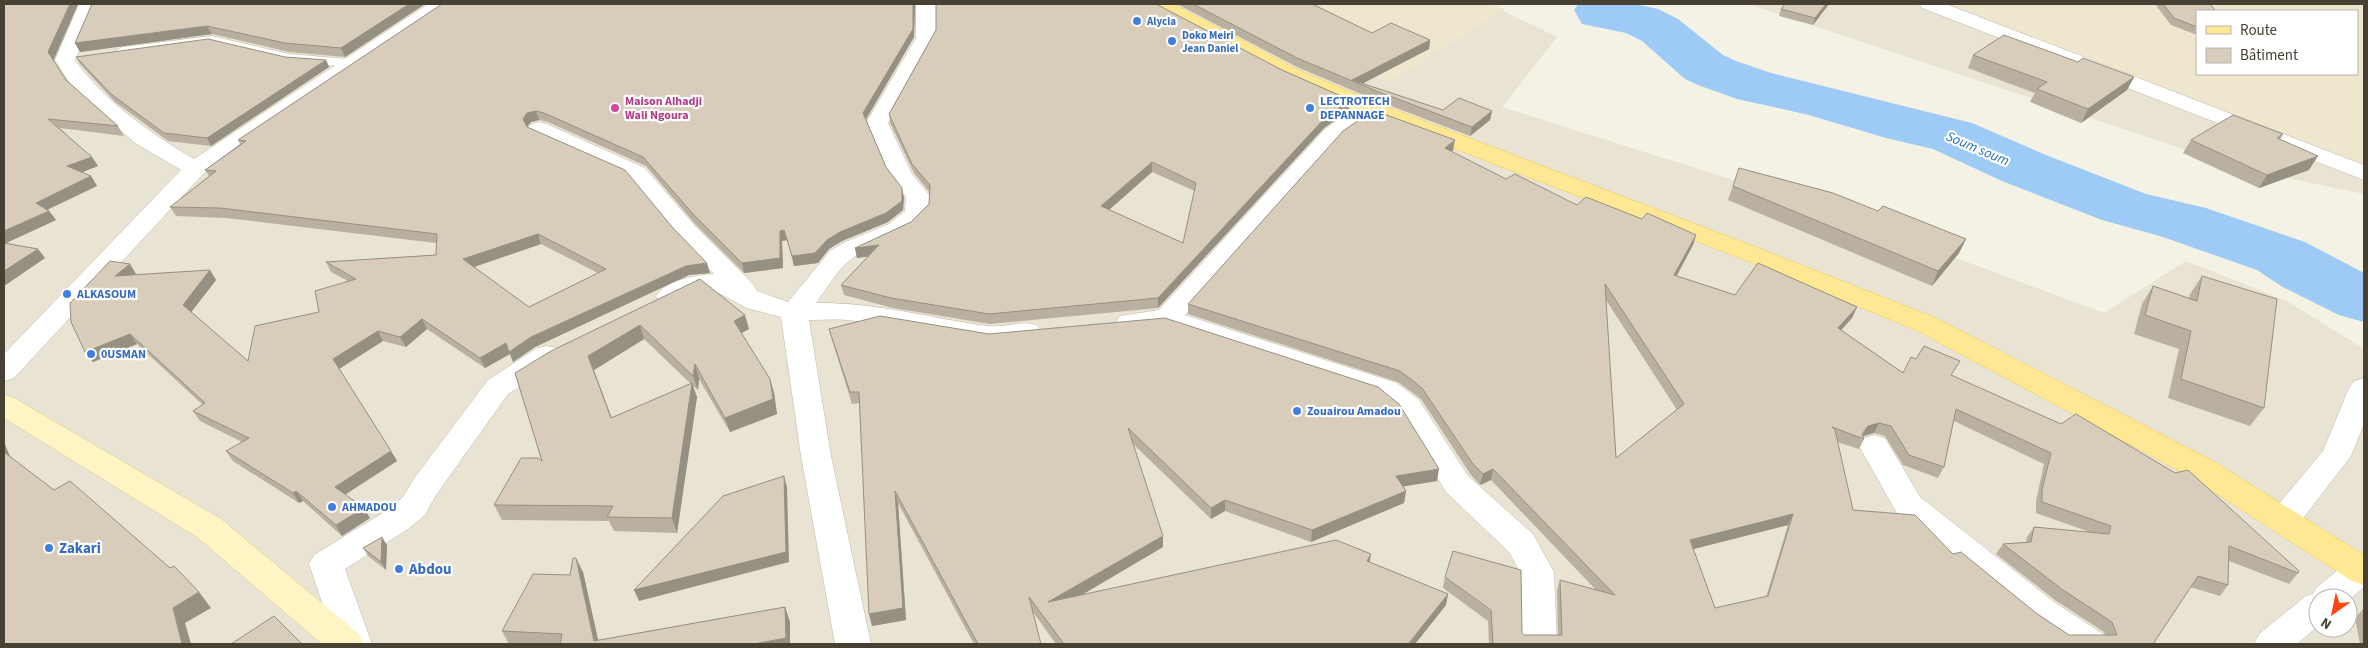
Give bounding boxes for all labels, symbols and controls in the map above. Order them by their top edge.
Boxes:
legend [2196,10,2358,75]
place label: Alycia [1146,14,1176,29]
marker: Alycia [1131,15,1143,27]
text: Route [2240,20,2277,41]
place label: Doko Meiri Jean Daniel [1182,28,1239,56]
marker: Doko Meiri Jean Daniel [1166,35,1178,47]
text: Bâtiment [2240,45,2298,66]
place label: Maison Alhadji Wali Ngoura [625,93,702,124]
place label: LECTROTECH DEPANNAGE [1320,93,1390,124]
marker: Maison Alhadji Wali Ngoura [609,102,621,114]
marker: LECTROTECH DEPANNAGE [1304,102,1316,114]
water label: Soum soum [1943,127,2012,171]
place label: ALKASOUM [76,286,136,303]
marker: ALKASOUM [61,288,73,300]
place label: 0USMAN [101,346,146,363]
marker: 0USMAN [85,348,97,360]
place label: Zouairou Amadou [1307,403,1401,420]
marker: Zouairou Amadou [1291,405,1303,417]
place label: AHMADOU [341,499,397,516]
marker: AHMADOU [326,501,338,513]
place label: Zakari [59,538,101,559]
marker: Zakari [43,542,55,554]
place label: Abdou [408,559,452,580]
marker: Abdou [393,563,405,575]
north arrow [2308,588,2358,638]
text: N [2317,612,2336,634]

